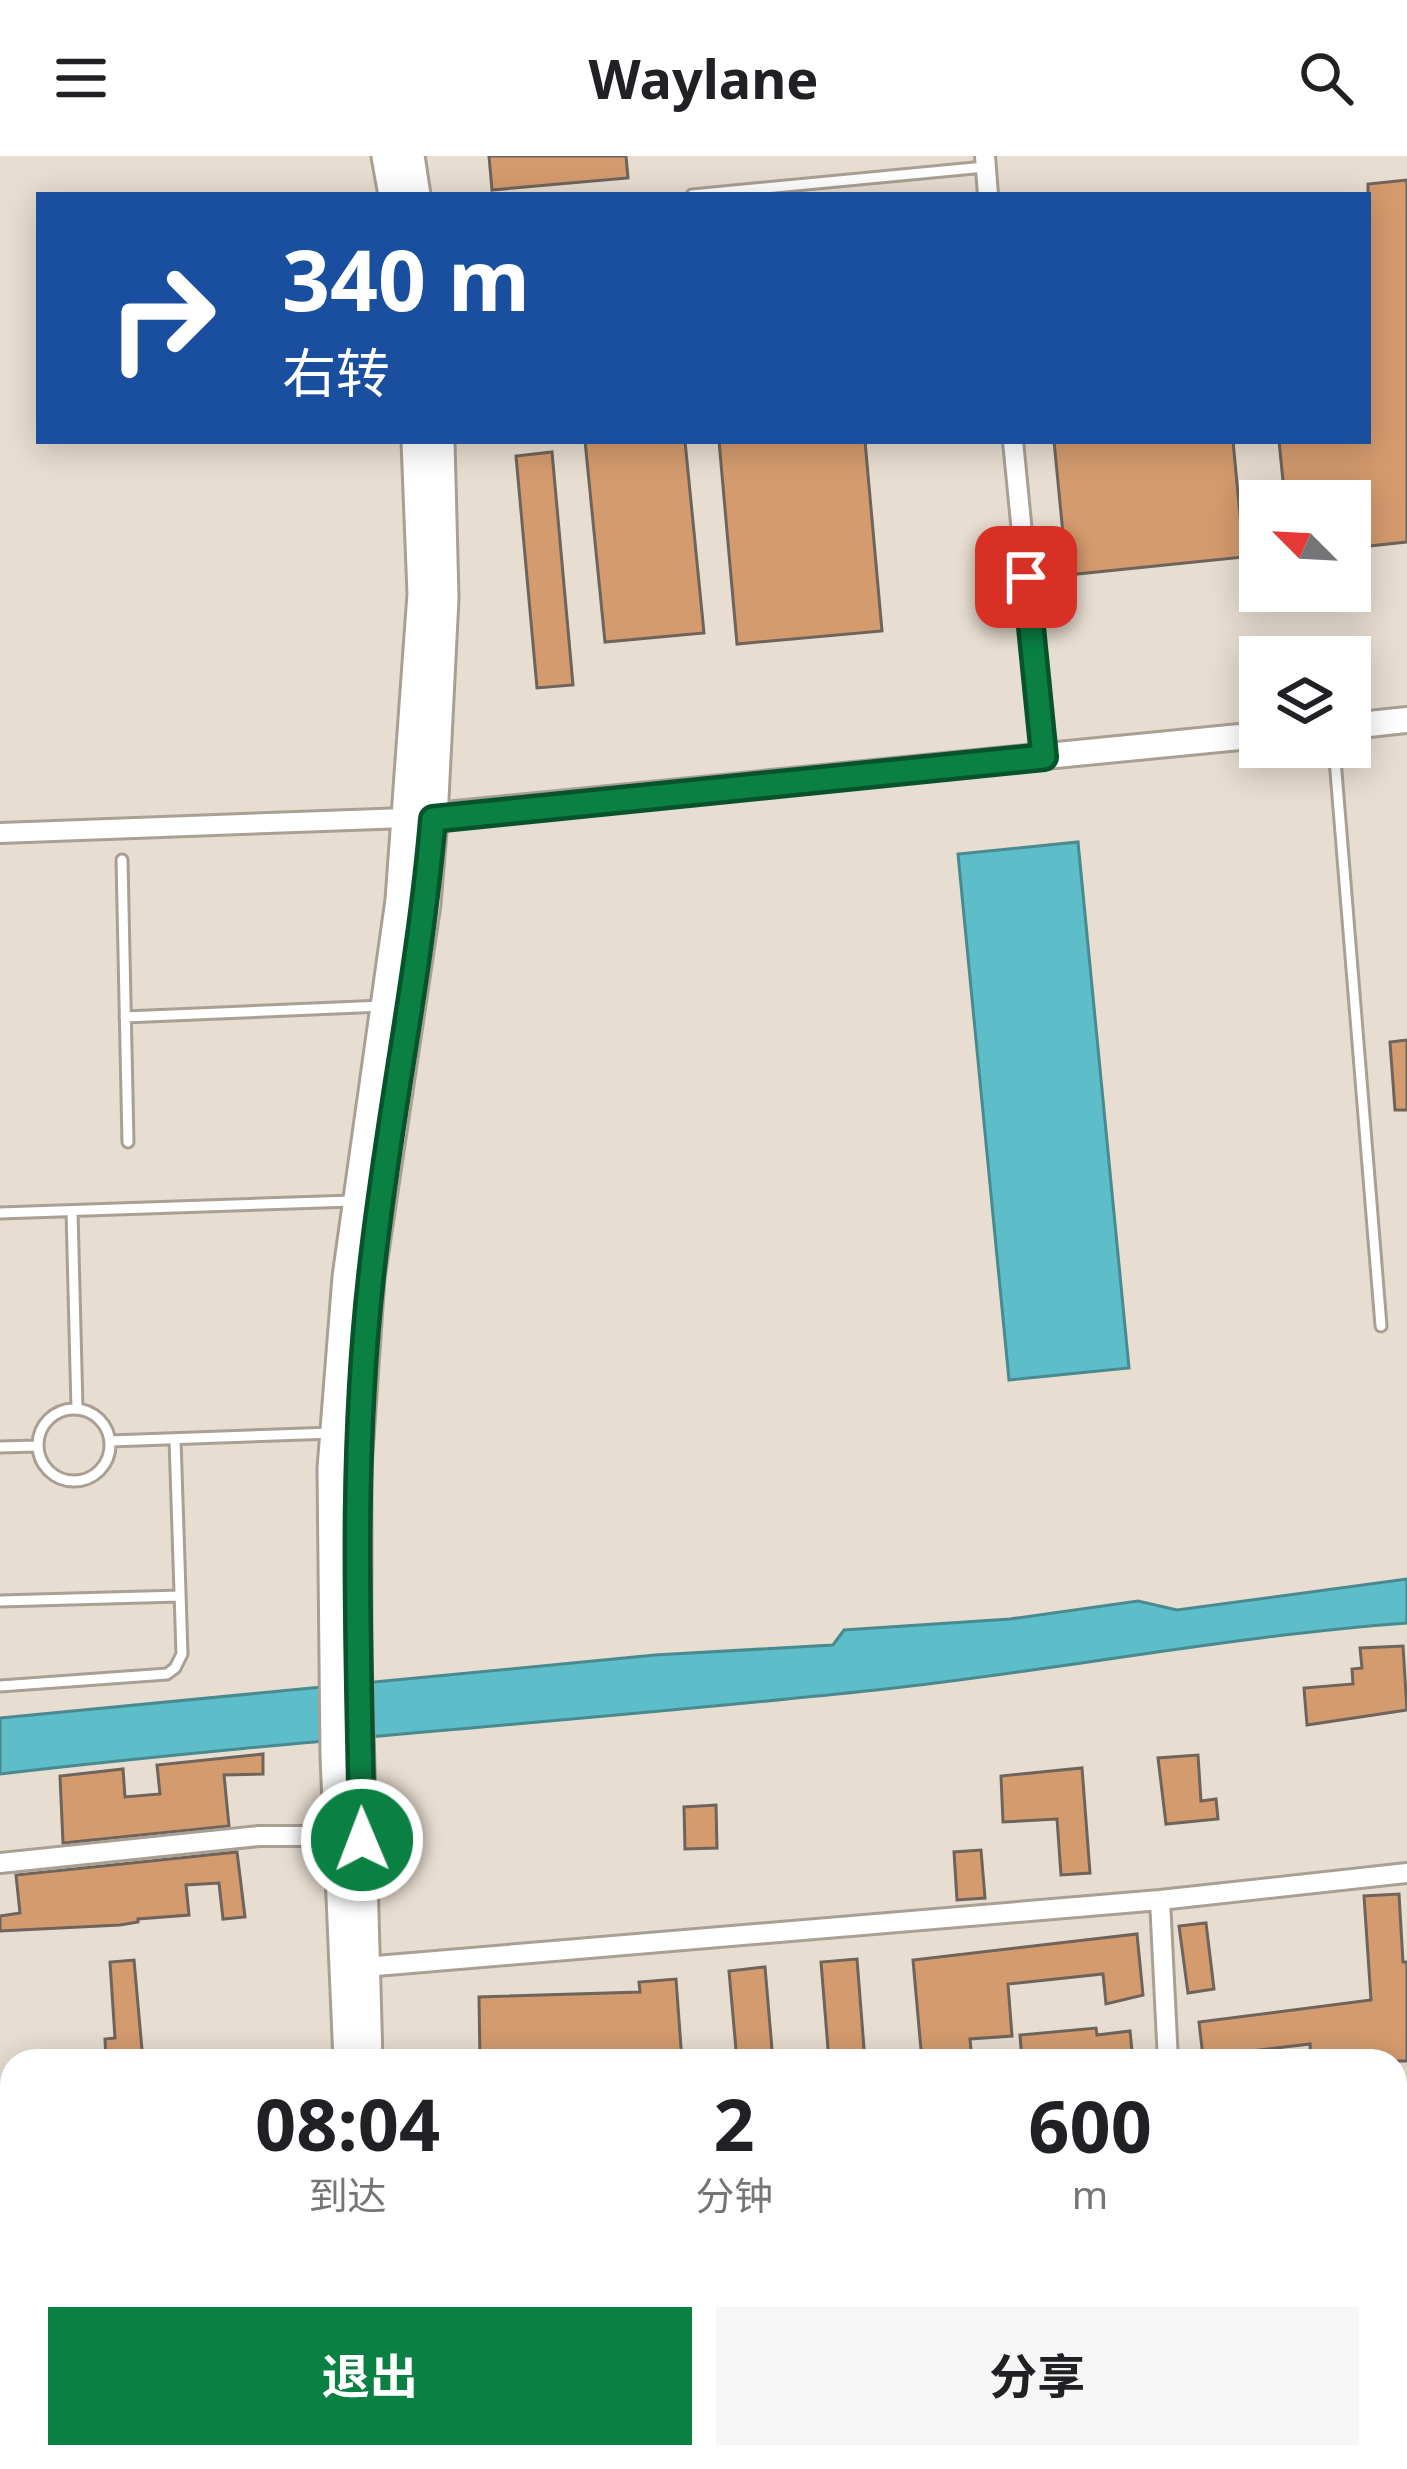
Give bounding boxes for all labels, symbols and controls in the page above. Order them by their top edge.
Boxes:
text: Waylane [588,41,819,115]
icon: menu [48,45,114,111]
icon: search [1293,45,1359,111]
text: 340 m [282,221,530,336]
icon: right [84,240,240,396]
text: 右转 [282,335,390,409]
north arrow [1239,480,1371,612]
map controls [1239,480,1371,768]
pin [975,526,1077,628]
icon: arrive [993,544,1059,610]
button: layers [1239,636,1371,768]
position arrow [299,1777,425,1903]
text: 08:04 [255,2074,440,2172]
text: 2 [714,2074,755,2172]
text: 600 [1028,2076,1152,2174]
text: m [1072,2167,1108,2220]
text: 到达 [309,2168,387,2221]
text: 分钟 [695,2168,773,2221]
button: 退出 [48,2307,692,2445]
button: 分享 [716,2307,1359,2445]

